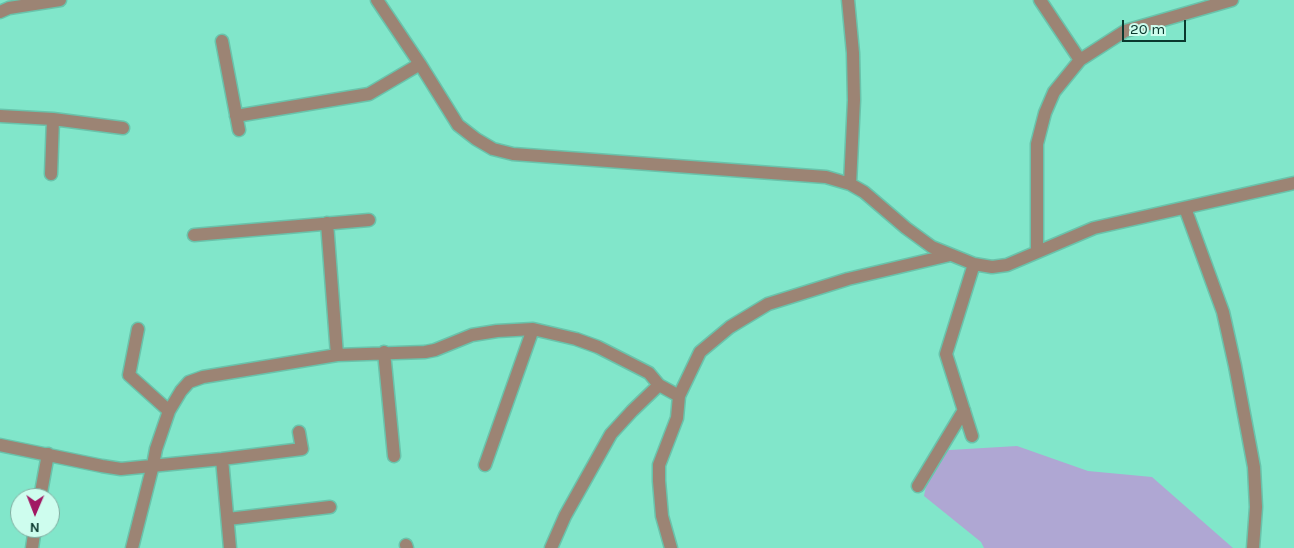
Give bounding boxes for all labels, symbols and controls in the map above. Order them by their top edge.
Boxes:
scale bar [1124,10,1188,42]
text: 20 m [1130,20,1165,38]
north arrow [10,488,60,538]
text: N [30,519,40,536]

